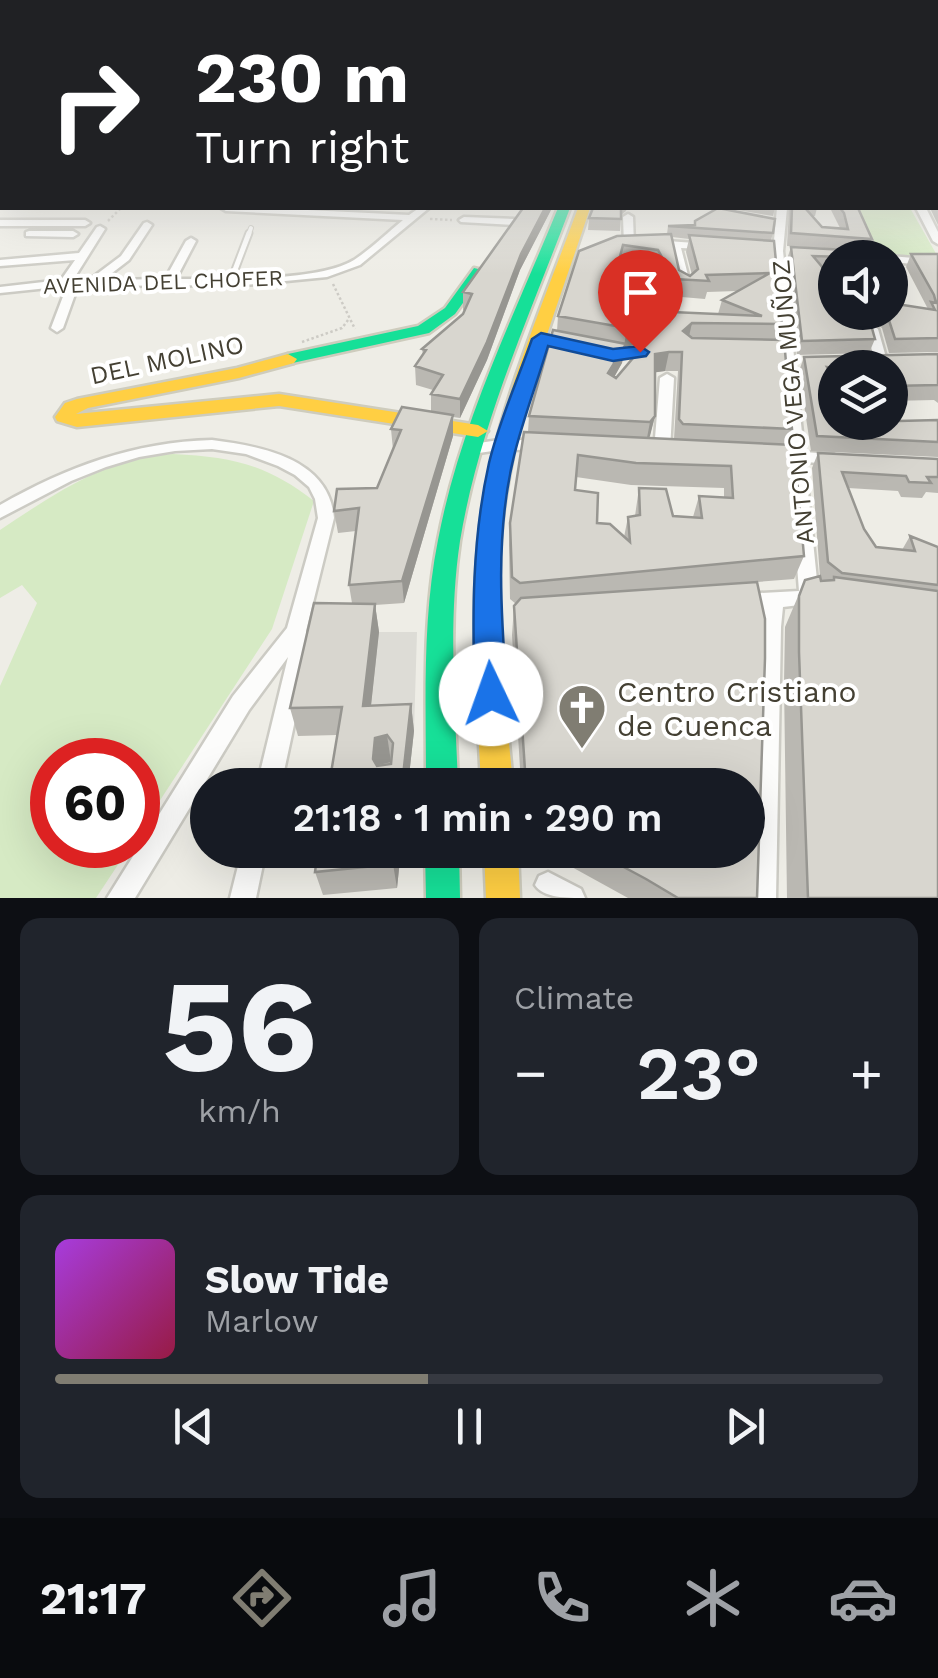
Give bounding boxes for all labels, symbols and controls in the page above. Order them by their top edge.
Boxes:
text: 230 m [195,37,409,119]
icon: right [30,40,160,170]
text: Turn right [195,121,409,174]
map controls [818,240,908,440]
button: sound [818,240,908,330]
pin [598,250,683,353]
street label: ANTONIO VEGA MUÑOZ [766,258,820,546]
street label: AVENIDA DEL CHOFER [42,265,284,299]
icon: arrive [613,265,668,320]
street label: DEL MOLINO [88,330,246,390]
button: layers [818,350,908,440]
position arrow [439,642,543,746]
place label: Centro Cristiano de Cuenca [617,674,857,743]
church icon: Centro Cristiano de Cuenca [556,682,608,750]
speed limit sign: 60 [30,738,160,868]
text: 21:18 · 1 min · 290 m [293,796,662,840]
text: 56 [162,950,317,1103]
text: Climate [514,979,634,1017]
text: 23° [636,1029,761,1117]
text: − [514,1041,547,1105]
text: + [850,1041,883,1105]
text: km/h [198,1092,281,1130]
text: Slow Tide [205,1258,389,1302]
text: Marlow [205,1302,319,1340]
icon: previous [166,1399,221,1454]
icon: pause [442,1399,497,1454]
icon: next [718,1399,773,1454]
icon: directions [227,1563,297,1633]
icon: music [377,1563,447,1633]
icon: phone [527,1563,597,1633]
icon: climate [678,1563,748,1633]
icon: car [828,1563,898,1633]
text: 21:17 [40,1572,147,1625]

